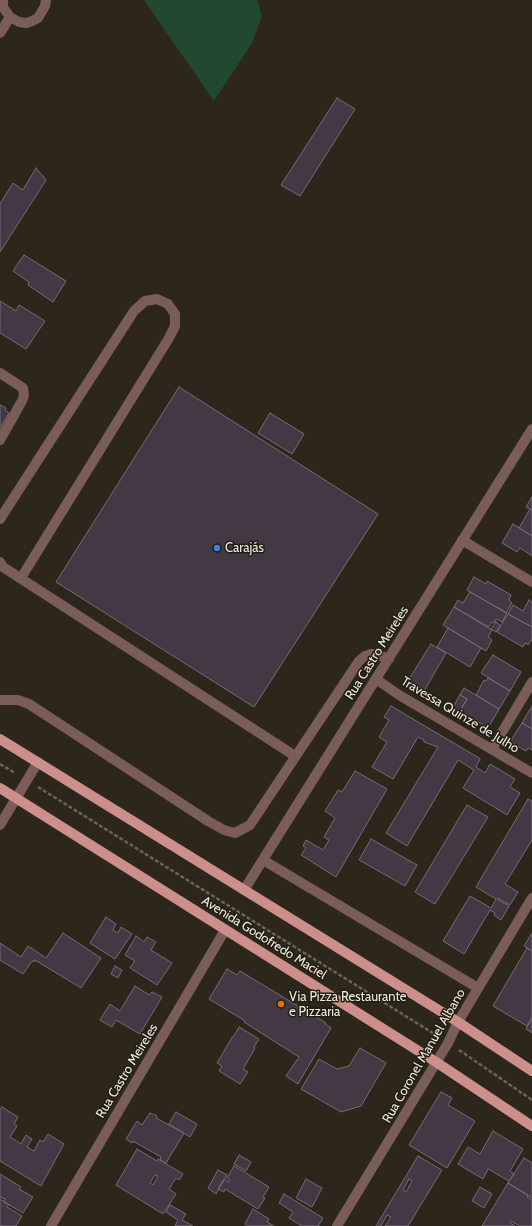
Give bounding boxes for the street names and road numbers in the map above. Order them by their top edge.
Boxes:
street label: Rua Castro Meireles [342,603,412,703]
street label: Travessa Quinze de Julho [398,674,522,756]
street label: Avenida Godofredo Maciel [199,893,329,983]
street label: Rua Coronel Manuel Albano [379,986,469,1126]
street label: Rua Castro Meireles [93,1021,161,1121]

